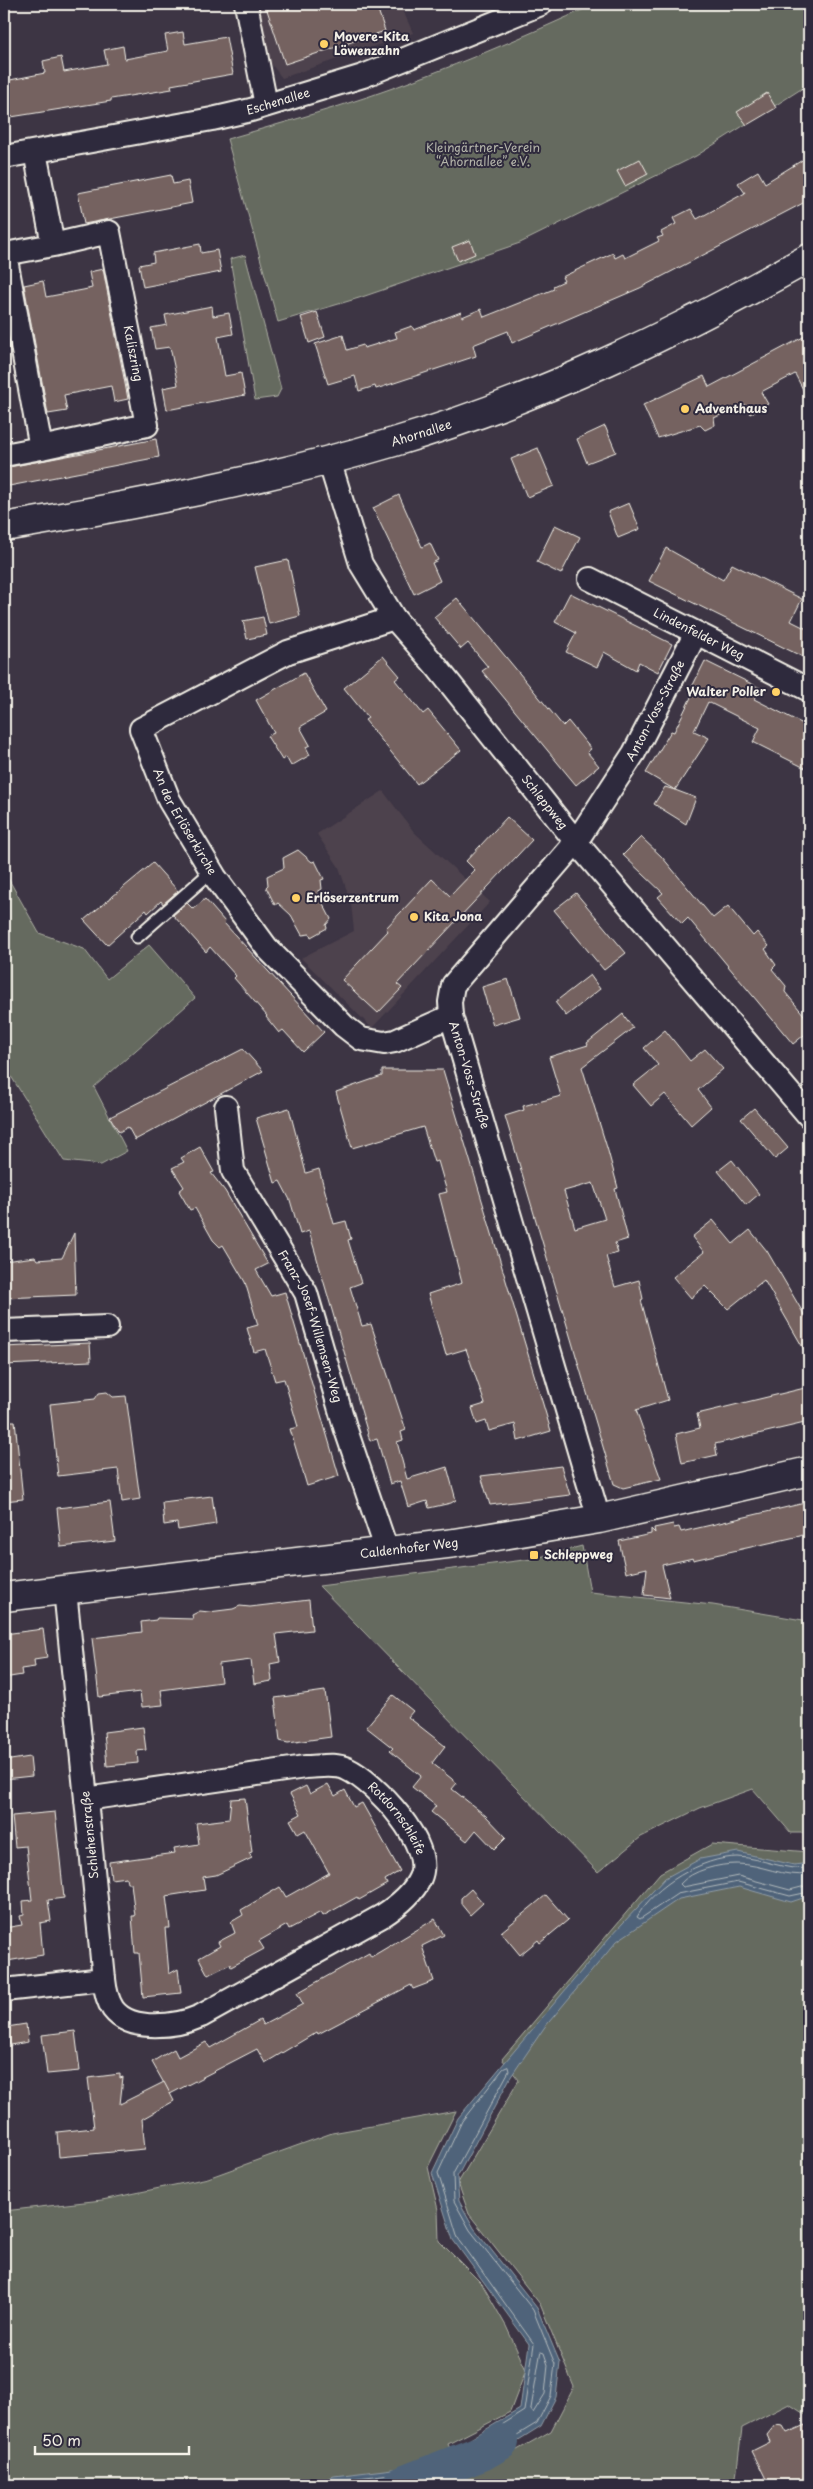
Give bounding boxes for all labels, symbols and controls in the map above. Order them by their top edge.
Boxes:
place label: Movere-Kita Löwenzahn [334,27,410,59]
marker: Movere-Kita Löwenzahn [318,38,330,50]
street label: Eschenallee [245,82,312,119]
park label: Kleingärtner-Verein “Ahornallee” e.V. [426,138,540,170]
street label: Kaliszring [120,324,148,383]
place label: Adventhaus [695,399,767,417]
marker: Adventhaus [679,403,691,415]
street label: Ahornallee [389,414,454,450]
street label: Lindenfelder Weg [651,603,748,664]
street label: Anton-Voss-Straße [621,657,689,764]
place label: Walter Poller [686,682,767,700]
marker: Walter Poller [770,686,782,698]
street label: An der Erlöserkirche [149,765,222,878]
street label: Schleppweg [518,770,573,833]
place label: Erlöserzentrum [306,888,399,906]
marker: Erlöserzentrum [290,892,302,904]
place label: Kita Jona [424,907,482,925]
marker: Kita Jona [408,911,420,923]
street label: Anton-Voss-Straße [445,1019,495,1131]
street label: Franz-Josef-Willemsen-Weg [274,1246,347,1404]
street label: Caldenhofer Weg [359,1533,459,1562]
place label: Schleppweg [544,1545,613,1563]
marker: Schleppweg [528,1549,540,1561]
street label: Rotdornschleife [364,1777,430,1857]
street label: Schlehenstraße [75,1790,103,1880]
scale bar [35,2424,189,2456]
text: 50 m [42,2428,81,2451]

